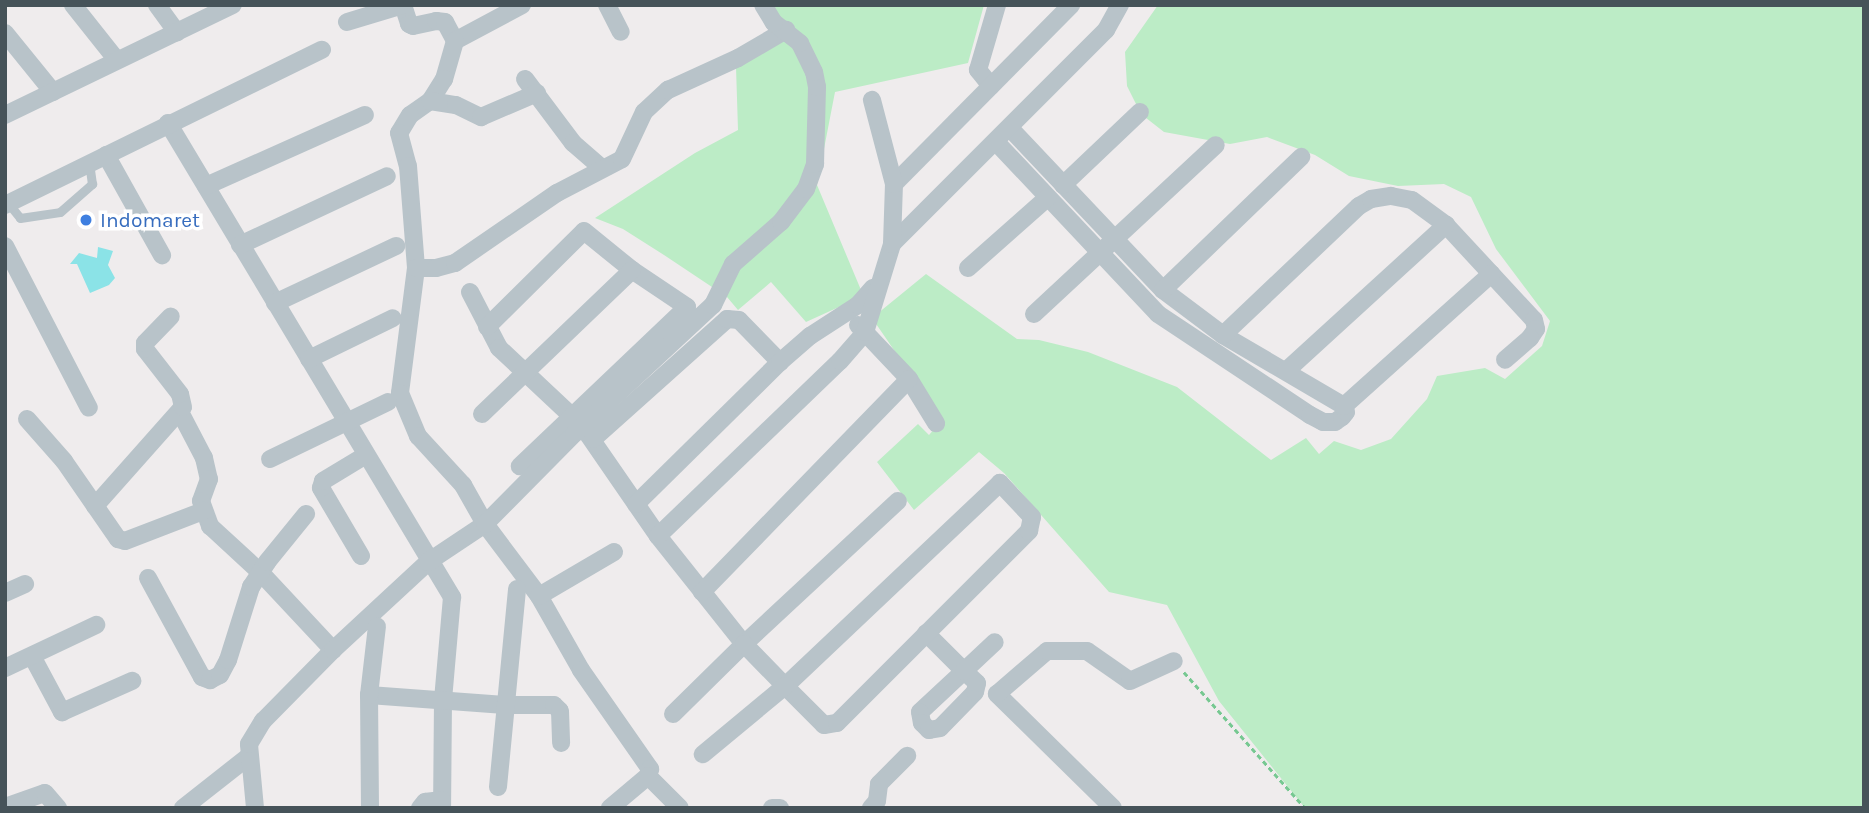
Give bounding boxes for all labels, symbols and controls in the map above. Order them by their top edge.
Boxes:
place label: Indomaret [100,207,200,233]
marker: Indomaret [78,212,94,228]

